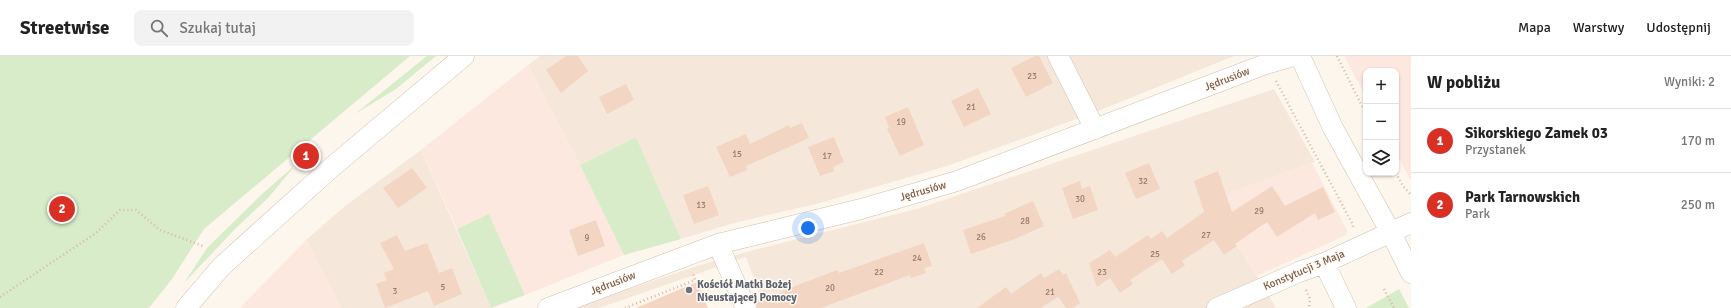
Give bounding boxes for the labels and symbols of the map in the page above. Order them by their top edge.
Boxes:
street label: Jędrusiów [1202,64,1252,94]
house number: 23 [1027,71,1037,82]
house number: 21 [966,102,976,113]
house number: 19 [896,117,906,128]
pin: 1 [293,141,319,171]
house number: 15 [732,149,742,160]
house number: 17 [822,151,832,162]
house number: 32 [1138,176,1148,187]
street label: Jędrusiów [898,178,948,204]
pin: 2 [49,194,75,224]
house number: 30 [1075,194,1085,205]
house number: 13 [696,200,706,211]
house number: 29 [1254,206,1264,217]
house number: 28 [1020,216,1030,227]
your location [798,218,818,238]
house number: 27 [1201,230,1211,241]
house number: 26 [976,232,986,243]
house number: 9 [585,233,590,244]
street label: Konstytucji 3 Maja [1261,247,1347,293]
house number: 25 [1150,249,1160,260]
house number: 24 [912,253,922,264]
house number: 22 [874,267,884,278]
house number: 23 [1097,267,1107,278]
street label: Jędrusiów [588,268,638,298]
place label: Kościół Matki Bożej Nieustającej Pomocy [697,278,797,304]
house number: 5 [441,282,446,293]
house number: 20 [825,283,835,294]
marker: Kościół Matki Bożej Nieustającej Pomocy [684,285,694,295]
house number: 3 [393,286,398,297]
house number: 21 [1045,287,1055,298]

